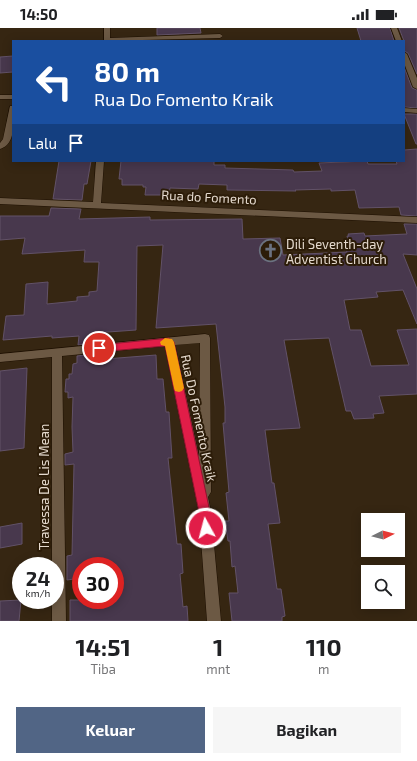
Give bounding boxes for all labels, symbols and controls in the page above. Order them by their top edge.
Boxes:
text: 14:50 [20,5,58,23]
text: 80 m [94,54,160,88]
icon: left [28,56,80,108]
text: Rua Do Fomento Kraik [94,88,273,110]
icon: arrive [65,132,87,154]
text: Lalu [28,134,57,152]
street label: Rua do Fomento [161,187,257,207]
place label: Dili Seventh-day Adventist Church [286,236,387,267]
church icon: Dili Seventh-day Adventist Church [258,238,284,264]
pin [82,331,116,365]
icon: arrive [88,337,110,359]
street label: Rua Do Fomento Kraik [178,353,220,483]
street label: Travessa De Lis Mean [36,424,52,550]
position arrow [185,507,227,549]
north arrow [361,513,405,557]
map controls [361,513,405,609]
speed limit sign: 30 [72,557,124,609]
button: search [361,565,405,609]
text: 24 [26,566,50,590]
text: km/h [26,587,50,599]
text: 14:51 [75,632,131,661]
text: 1 [213,632,223,661]
text: 110 [306,632,342,661]
text: Tiba [91,661,116,677]
text: mnt [206,661,230,677]
text: m [318,661,329,677]
button: Keluar [16,707,205,753]
button: Bagikan [213,707,401,753]

